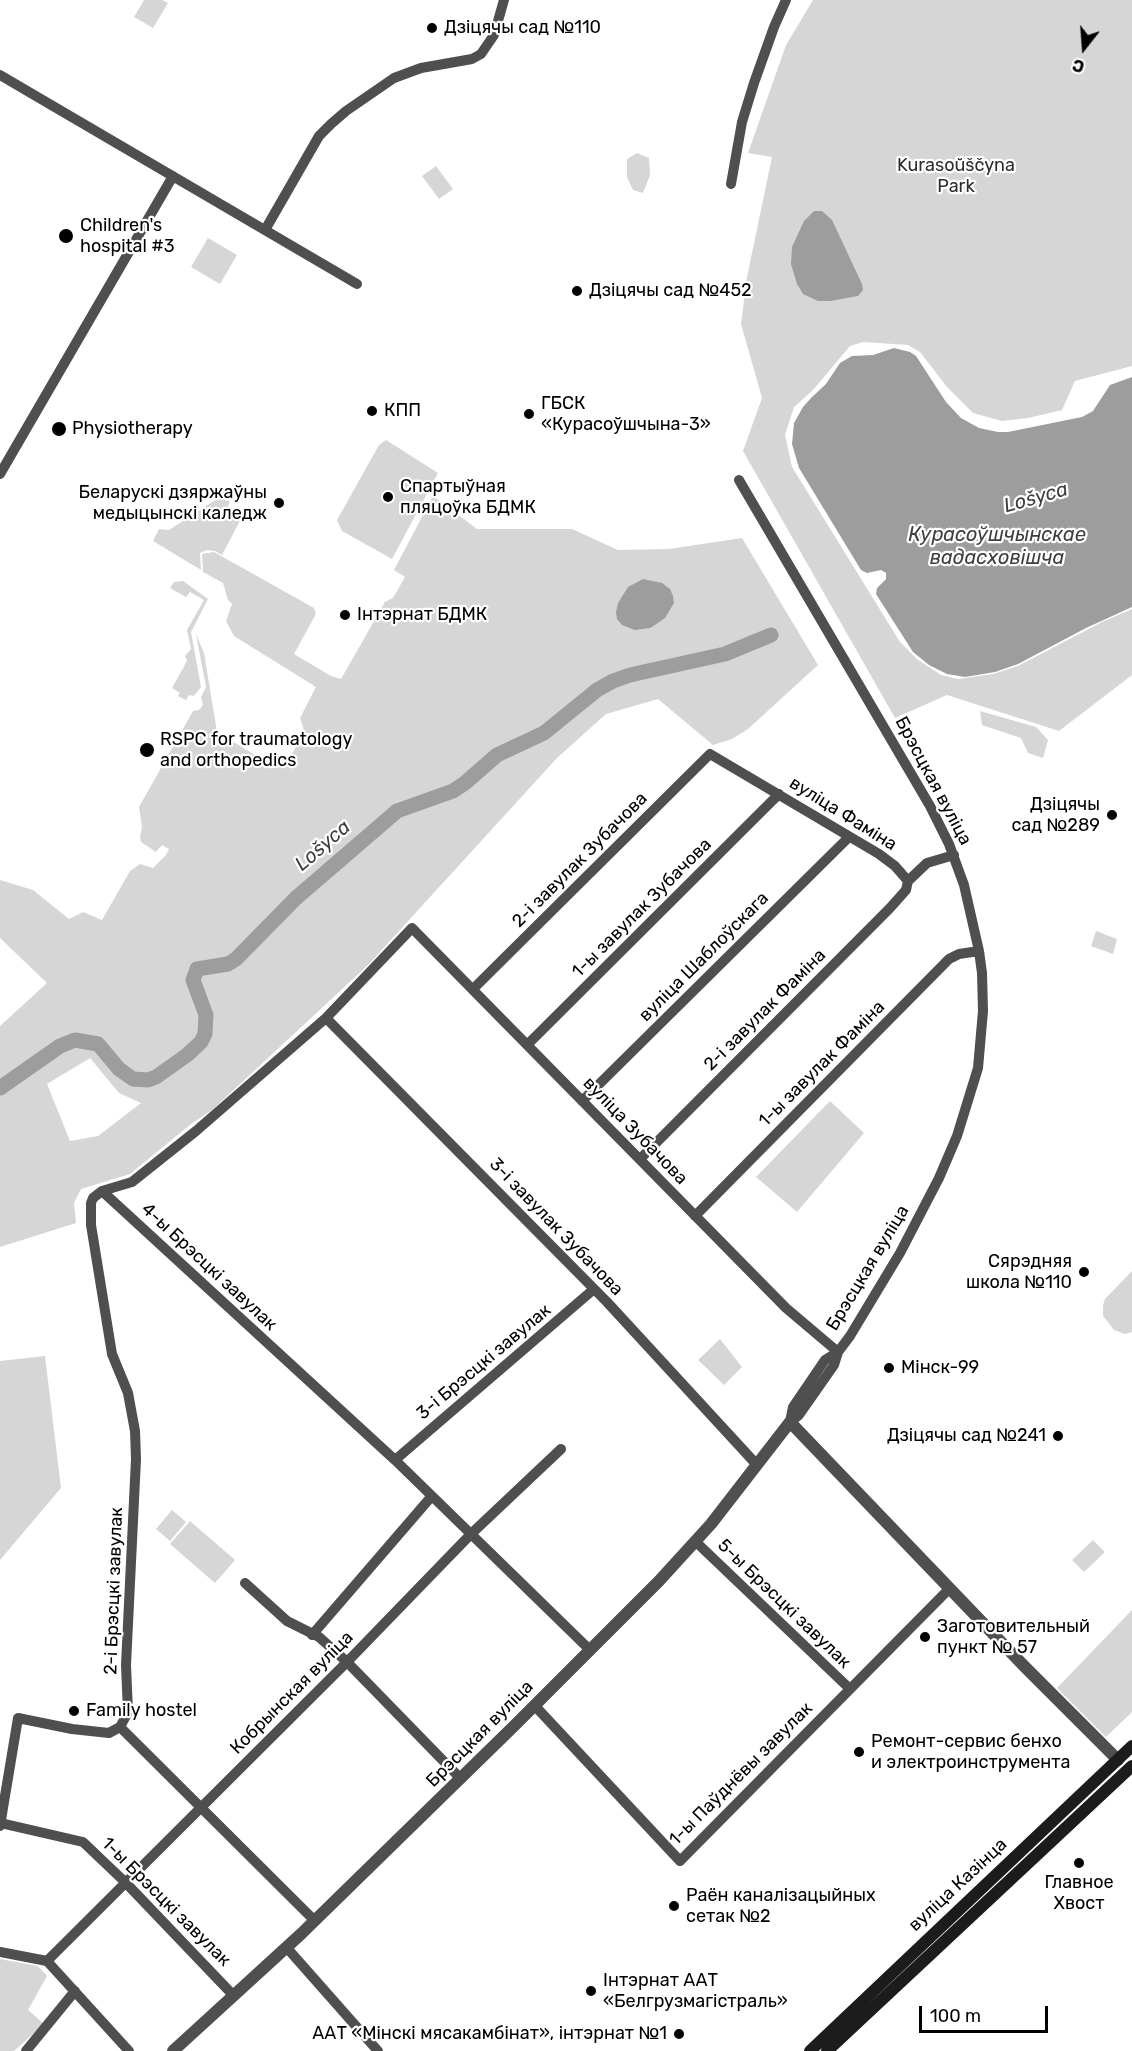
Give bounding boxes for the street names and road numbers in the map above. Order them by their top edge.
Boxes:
street label: Брэсцкая вуліца [890,713,976,849]
street label: вуліца Фаміна [785,772,901,856]
street label: 2-і завулак Зубачова [508,788,652,932]
street label: 1-ы завулак Зубачова [568,834,716,982]
street label: вуліца Шаблоўскага [635,888,773,1026]
street label: 2-і завулак Фаміна [700,945,830,1075]
street label: 1-ы завулак Фаміна [754,996,890,1132]
street label: вуліца Зубачова [578,1073,692,1189]
street label: 3-і завулак Зубачова [485,1154,627,1300]
street label: 4-ы Брэсцкі завулак [137,1199,281,1335]
street label: Брэсцкая вуліца [822,1201,914,1335]
street label: 3-і Брэсцкі завулак [412,1300,556,1424]
street label: 2-і Брэсцкі завулак [100,1507,128,1675]
street label: 5-ы Брэсцкі завулак [713,1535,855,1673]
street label: Кобрынская вуліца [226,1627,358,1759]
street label: Брэсцкая вуліца [422,1676,538,1792]
street label: 1-ы Паўднёвы завулак [665,1698,817,1850]
street label: 1-ы Брэсцкі завулак [97,1833,235,1971]
street label: вуліца Казінца [904,1834,1012,1936]

